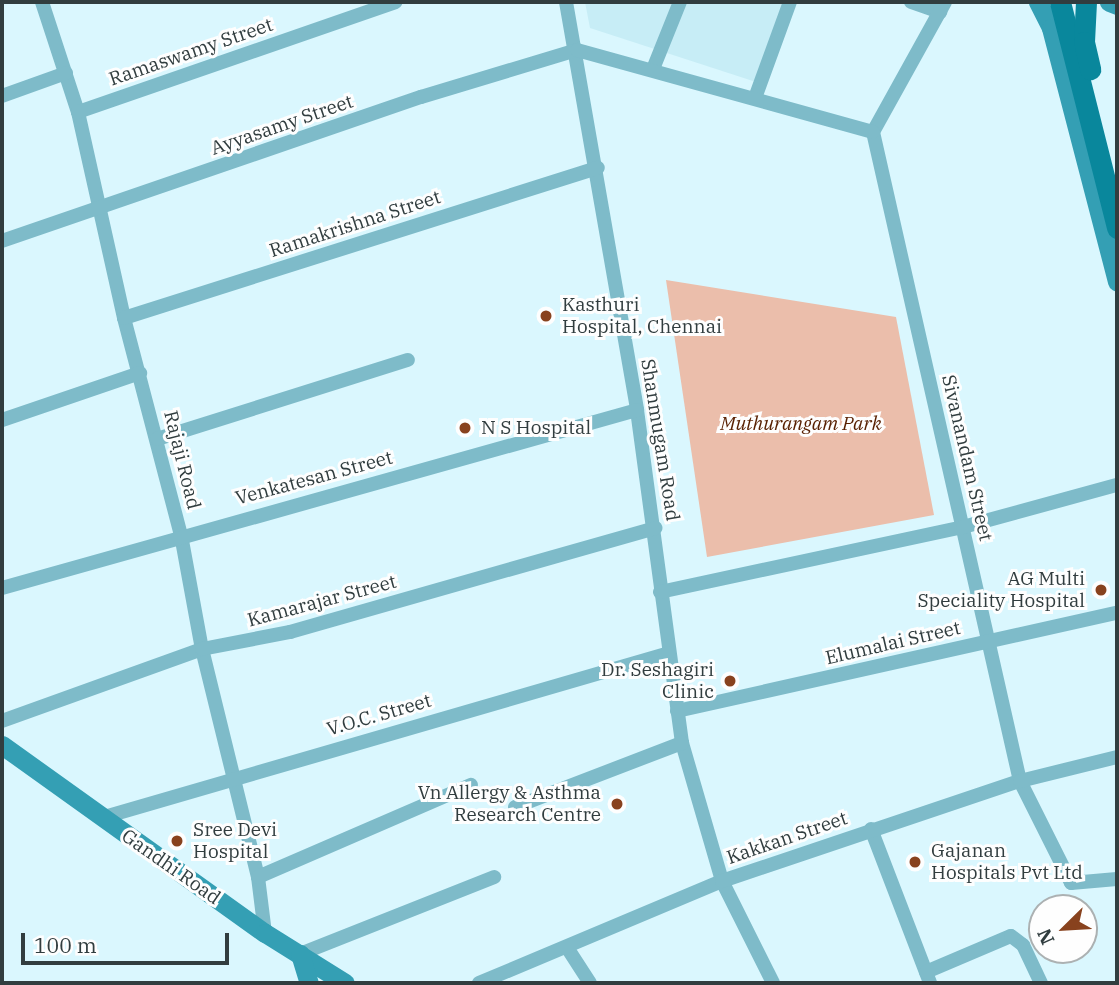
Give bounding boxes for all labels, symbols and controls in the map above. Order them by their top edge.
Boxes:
street label: Ramaswamy Street [106,13,276,91]
street label: Ayyasamy Street [208,90,356,160]
street label: Ramakrishna Street [267,186,443,262]
place label: Kasthuri Hospital, Chennai [562,294,722,338]
marker: Kasthuri Hospital, Chennai [536,306,556,326]
street label: Shanmugam Road [636,357,684,523]
street label: Sivanandam Street [937,373,997,543]
street label: Rajaji Road [159,408,205,512]
park label: Muthurangam Park [720,413,882,435]
place label: N S Hospital [481,417,591,439]
marker: N S Hospital [455,418,475,438]
street label: Venkatesan Street [233,446,395,510]
place label: AG Multi Speciality Hospital [917,568,1085,612]
street label: Kamarajar Street [245,570,399,632]
marker: AG Multi Speciality Hospital [1091,580,1111,600]
street label: Elumalai Street [823,616,963,670]
place label: Dr. Seshagiri Clinic [601,659,714,703]
marker: Dr. Seshagiri Clinic [720,671,740,691]
street label: V.O.C. Street [324,689,434,741]
place label: Vn Allergy & Asthma Research Centre [418,782,601,826]
marker: Vn Allergy & Asthma Research Centre [607,794,627,814]
street label: Kakkan Street [724,807,850,869]
place label: Sree Devi Hospital [193,819,277,863]
street label: Gandhi Road [117,825,225,909]
marker: Sree Devi Hospital [167,831,187,851]
place label: Gajanan Hospitals Pvt Ltd [931,840,1083,884]
marker: Gajanan Hospitals Pvt Ltd [905,852,925,872]
north arrow [1028,894,1098,964]
scale bar [24,918,233,962]
text: N [1032,925,1060,948]
text: 100 m [34,931,97,959]

